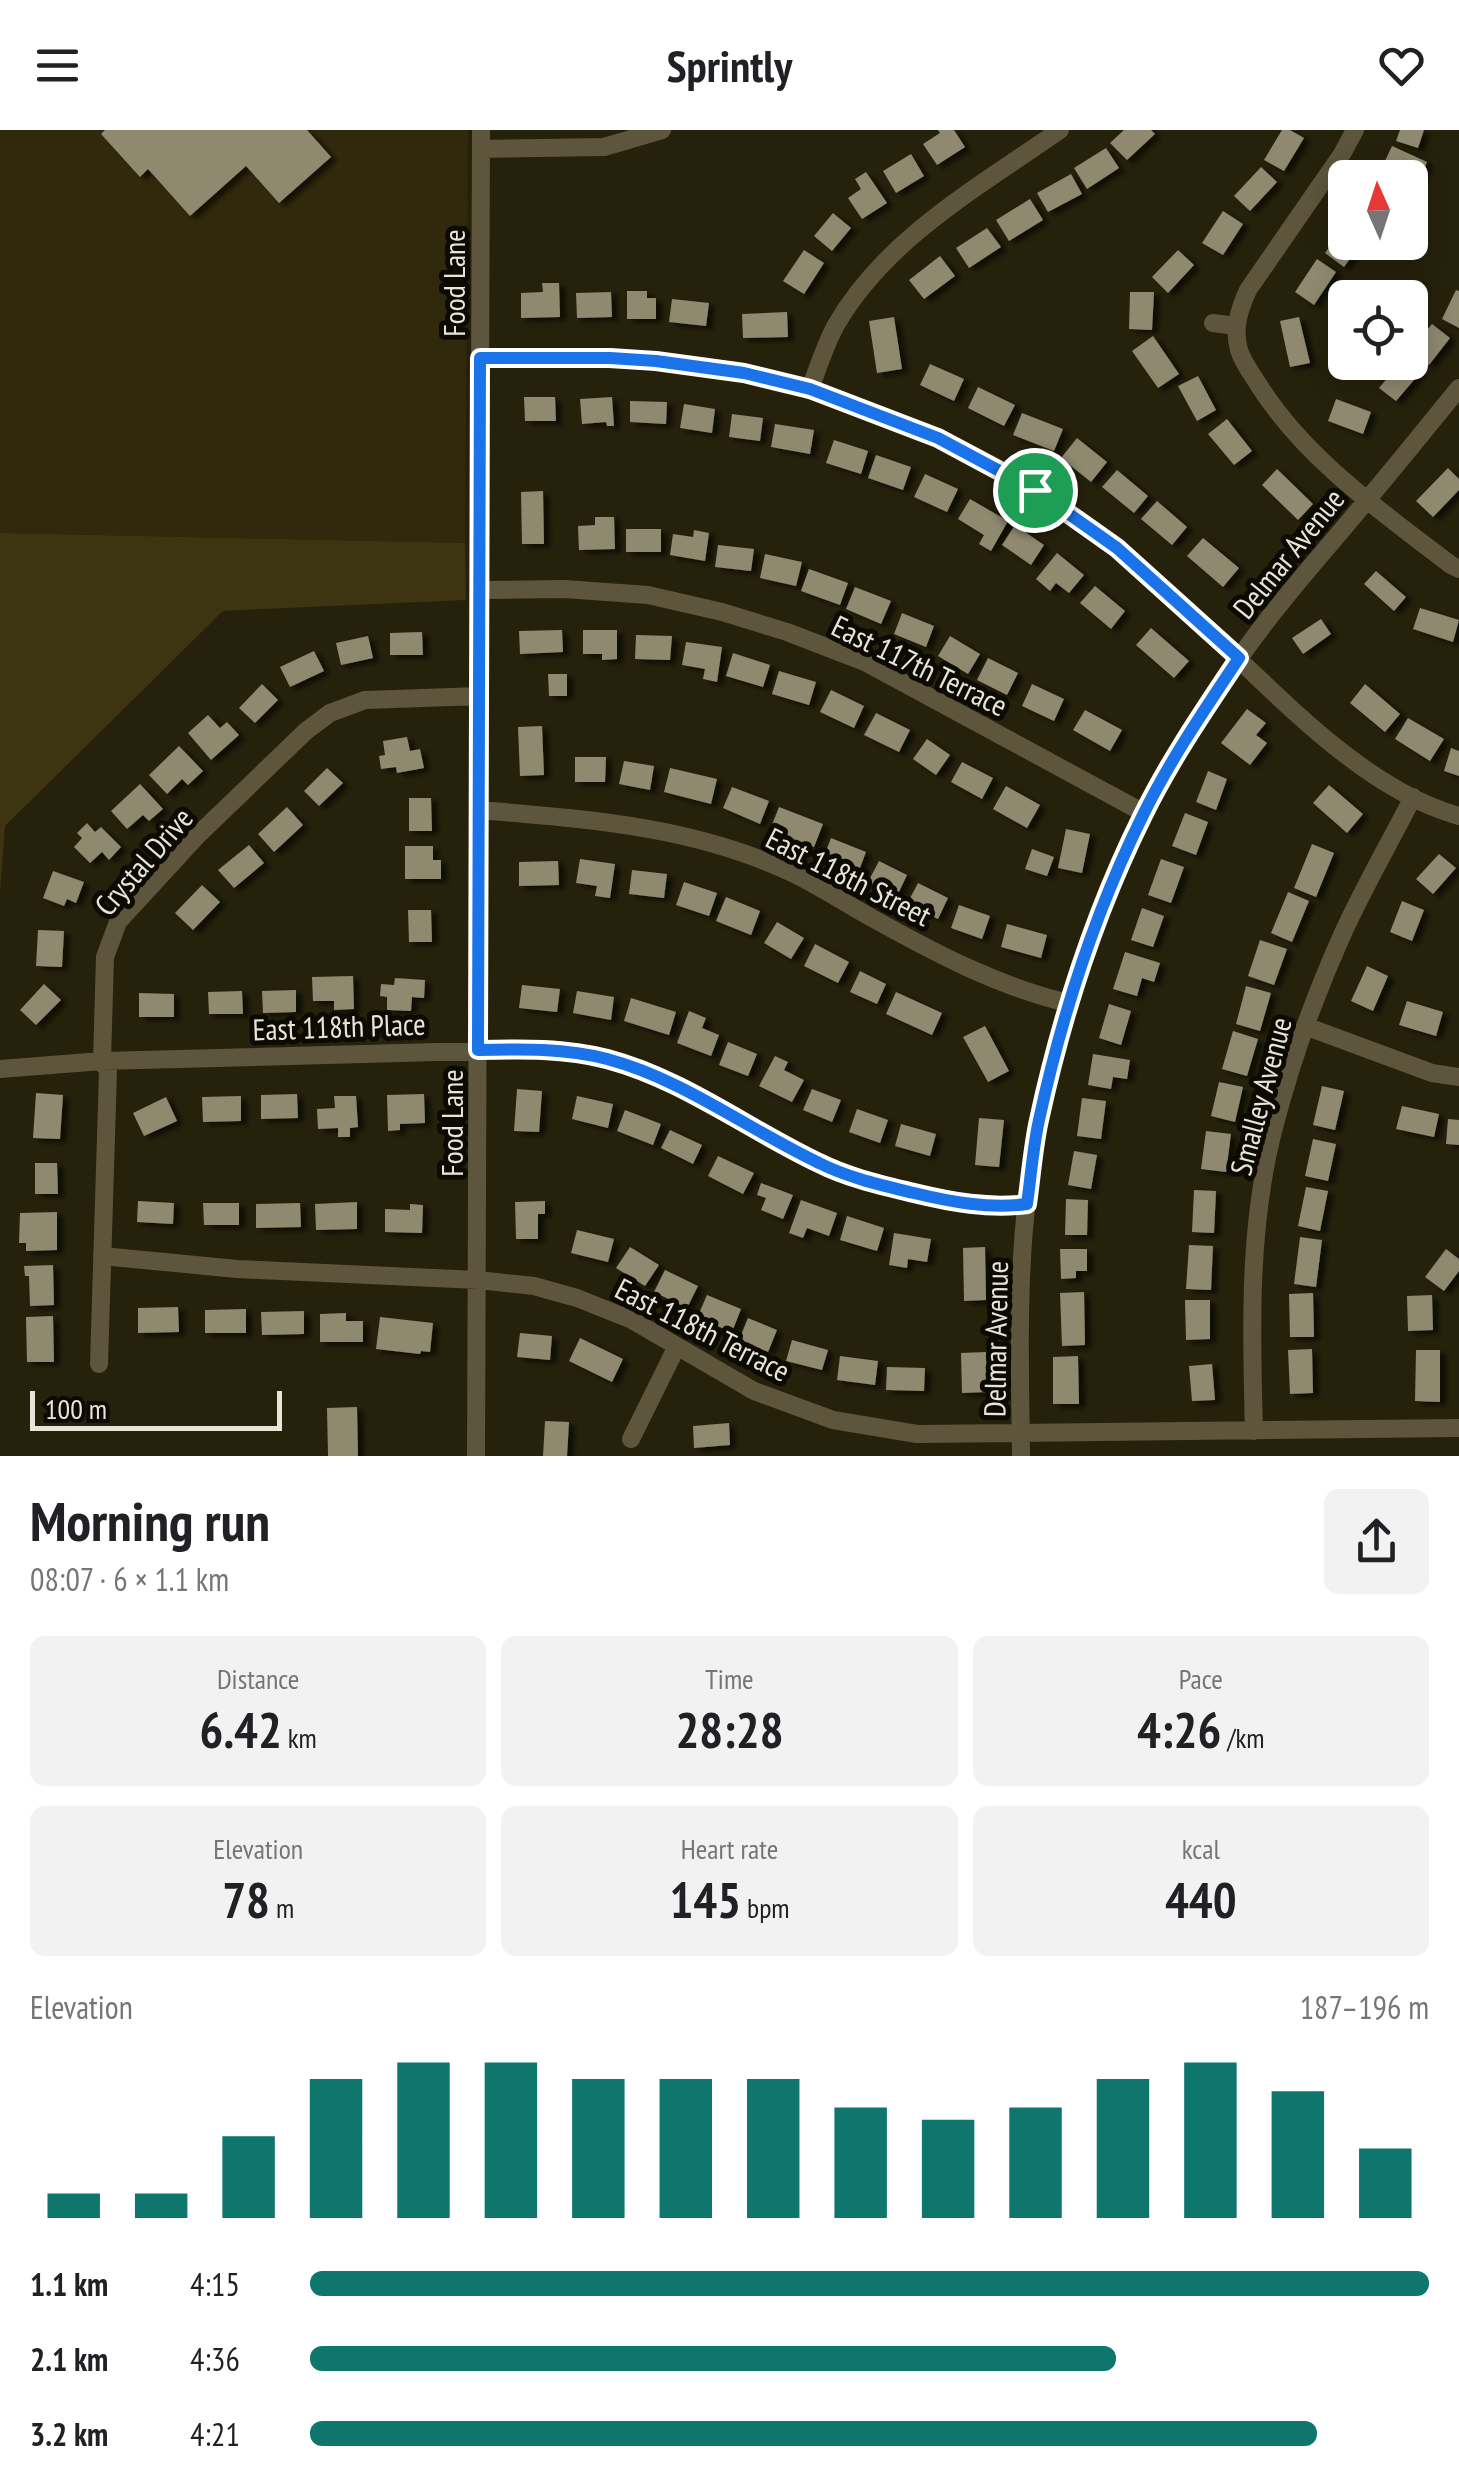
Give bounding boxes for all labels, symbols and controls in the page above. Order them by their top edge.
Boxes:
text: Sprintly [667,36,792,94]
icon: menu [30,38,85,93]
icon: heart [1374,38,1429,93]
north arrow [1328,160,1428,260]
map controls [1328,160,1428,380]
street label: Food Lane [434,229,473,337]
button: locate [1328,280,1428,380]
pin [993,448,1078,533]
icon: arrive [1008,463,1063,518]
street label: Delmar Avenue [1224,480,1352,626]
street label: East 117th Terrace [826,606,1014,724]
street label: Crystal Drive [85,799,201,923]
street label: East 118th Street [760,818,939,935]
street label: East 118th Place [252,1003,426,1049]
street label: Smalley Avenue [1220,1013,1300,1179]
street label: Food Lane [432,1069,471,1177]
street label: Delmar Avenue [974,1261,1016,1417]
street label: East 118th Terrace [609,1268,797,1390]
scale bar [30,1386,282,1430]
text: 100 m [45,1390,107,1427]
text: Morning run [30,1485,270,1556]
button: share [1324,1489,1429,1594]
text: 08:07 · 6 × 1.1 km [30,1558,229,1600]
text: Distance [217,1660,299,1697]
text: Time [705,1660,754,1697]
text: Pace [1179,1660,1223,1697]
text: 6.42 [199,1697,282,1762]
text: 28:28 [675,1697,784,1762]
text: 4:26 [1137,1697,1221,1762]
text: km [282,1719,317,1756]
text: /km [1221,1719,1265,1756]
text: Elevation [213,1830,303,1867]
text: Heart rate [681,1830,778,1867]
text: kcal [1182,1830,1220,1867]
text: 78 [222,1867,270,1932]
text: 145 [669,1867,741,1932]
text: 440 [1165,1867,1237,1932]
text: m [270,1889,294,1926]
text: bpm [741,1889,790,1926]
text: Elevation [30,1986,133,2028]
text: 187–196 m [1300,1986,1429,2028]
text: 1.1 km [30,2263,108,2305]
text: 4:15 [190,2263,240,2305]
text: 2.1 km [30,2338,108,2380]
text: 4:36 [190,2338,240,2380]
text: 3.2 km [30,2413,108,2455]
text: 4:21 [190,2413,240,2455]

